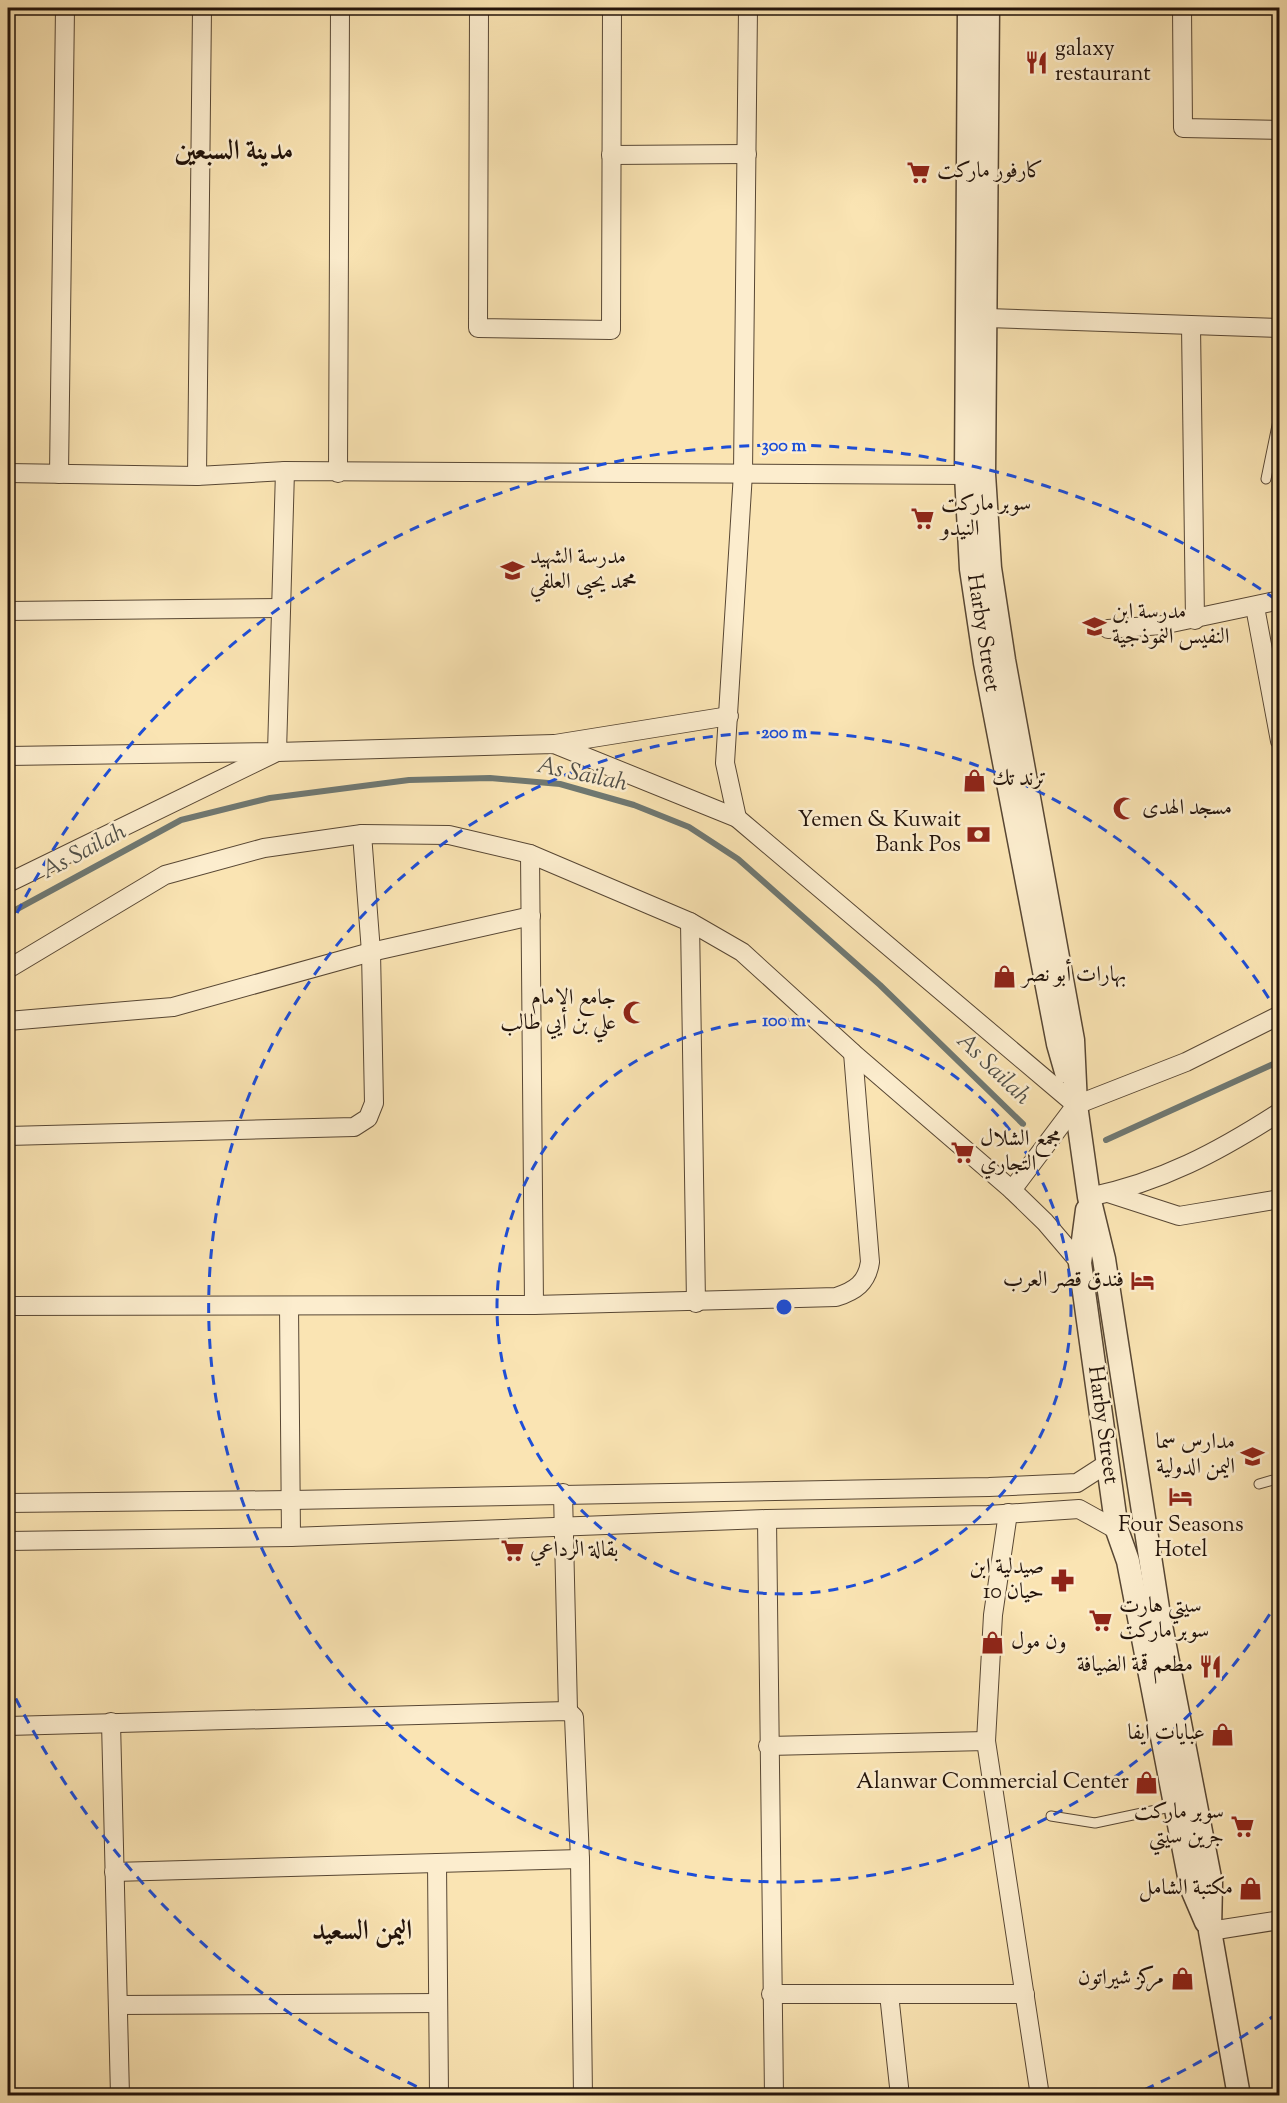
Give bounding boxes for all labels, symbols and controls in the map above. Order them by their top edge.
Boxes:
place label: galaxy restaurant [1055,34,1151,91]
restaurant icon: galaxy restaurant [1024,50,1050,76]
district label: مدينة السبعين [175,132,293,172]
place label: كارفور ماركت [937,156,1043,188]
supermarket icon: كارفور ماركت [906,159,932,185]
text: 300 m [762,434,807,460]
place label: سوبر ماركت النيدو [939,489,1031,546]
supermarket icon: سوبر ماركت النيدو [910,505,936,531]
place label: مدرسة الشهيد محمد يحيى العلفي [530,542,637,603]
school or university icon: مدرسة الشهيد محمد يحيى العلفي [499,558,525,584]
street label: Harby Street [957,572,1007,695]
place label: مدرسة ابن النفيس النموذجية [1112,597,1230,654]
school or university icon: مدرسة ابن النفيس النموذجية [1081,613,1107,639]
text: 200 m [761,721,807,747]
water label: As Sailah [534,749,631,801]
place label: ترند تك [992,764,1047,796]
shop icon: ترند تك [961,767,987,793]
place label: مسجد الهدى [1142,793,1232,825]
mosque icon: مسجد الهدى [1111,796,1137,822]
place label: Yemen & Kuwait Bank Pos [798,805,961,862]
water label: As Sailah [35,815,133,889]
bank icon: Yemen & Kuwait Bank Pos [966,821,992,847]
place label: بهارات أبو نصر [1020,958,1127,992]
shop icon: بهارات أبو نصر [991,963,1017,989]
place label: جامع الامام علي بن أيي طالب [500,983,616,1043]
mosque icon: جامع الامام علي بن أيي طالب [621,999,647,1025]
text: 100 m [762,1009,806,1035]
water label: As Sailah [948,1025,1038,1113]
place label: مجمع الشلال التجاري [980,1124,1061,1181]
supermarket icon: مجمع الشلال التجاري [949,1140,975,1166]
place label: فندق قصر العرب [1003,1265,1124,1297]
hotel icon: فندق قصر العرب [1129,1268,1155,1294]
centre of rings [774,1297,794,1317]
street label: Harby Street [1078,1364,1126,1487]
place label: مدارس سما اليمن الدولية [1156,1427,1235,1484]
school or university icon: مدارس سما اليمن الدولية [1240,1443,1266,1469]
hotel icon: Four Seasons Hotel [1168,1484,1194,1510]
place label: Four Seasons Hotel [1118,1510,1244,1567]
place label: بقالة الرداعي [530,1535,618,1567]
supermarket icon: بقالة الرداعي [499,1538,525,1564]
place label: صيدلية ابن حيان 10 [969,1552,1044,1609]
pharmacy icon: صيدلية ابن حيان 10 [1049,1568,1075,1594]
place label: سيتي هارت سوبر ماركت [1119,1591,1209,1648]
supermarket icon: سيتي هارت سوبر ماركت [1088,1607,1114,1633]
place label: ون مول [1011,1627,1066,1659]
shop icon: ون مول [980,1630,1006,1656]
place label: مطعم قمة الضيافة [1077,1650,1193,1684]
restaurant icon: مطعم قمة الضيافة [1198,1653,1224,1679]
place label: عبايات ايفا [1128,1718,1205,1750]
shop icon: عبايات ايفا [1210,1721,1236,1747]
place label: Alanwar Commercial Center [856,1767,1129,1799]
shop icon: Alanwar Commercial Center [1134,1770,1160,1796]
place label: سوبر ماركت جرين سيتي [1134,1797,1224,1856]
supermarket icon: سوبر ماركت جرين سيتي [1229,1813,1255,1839]
place label: مكتبة الشامل [1139,1873,1233,1905]
shop icon: مكتبة الشامل [1238,1876,1264,1902]
district label: اليمن السعيد [312,1912,412,1952]
place label: مركز شيراتون [1078,1963,1164,1995]
shop icon: مركز شيراتون [1169,1966,1195,1992]

